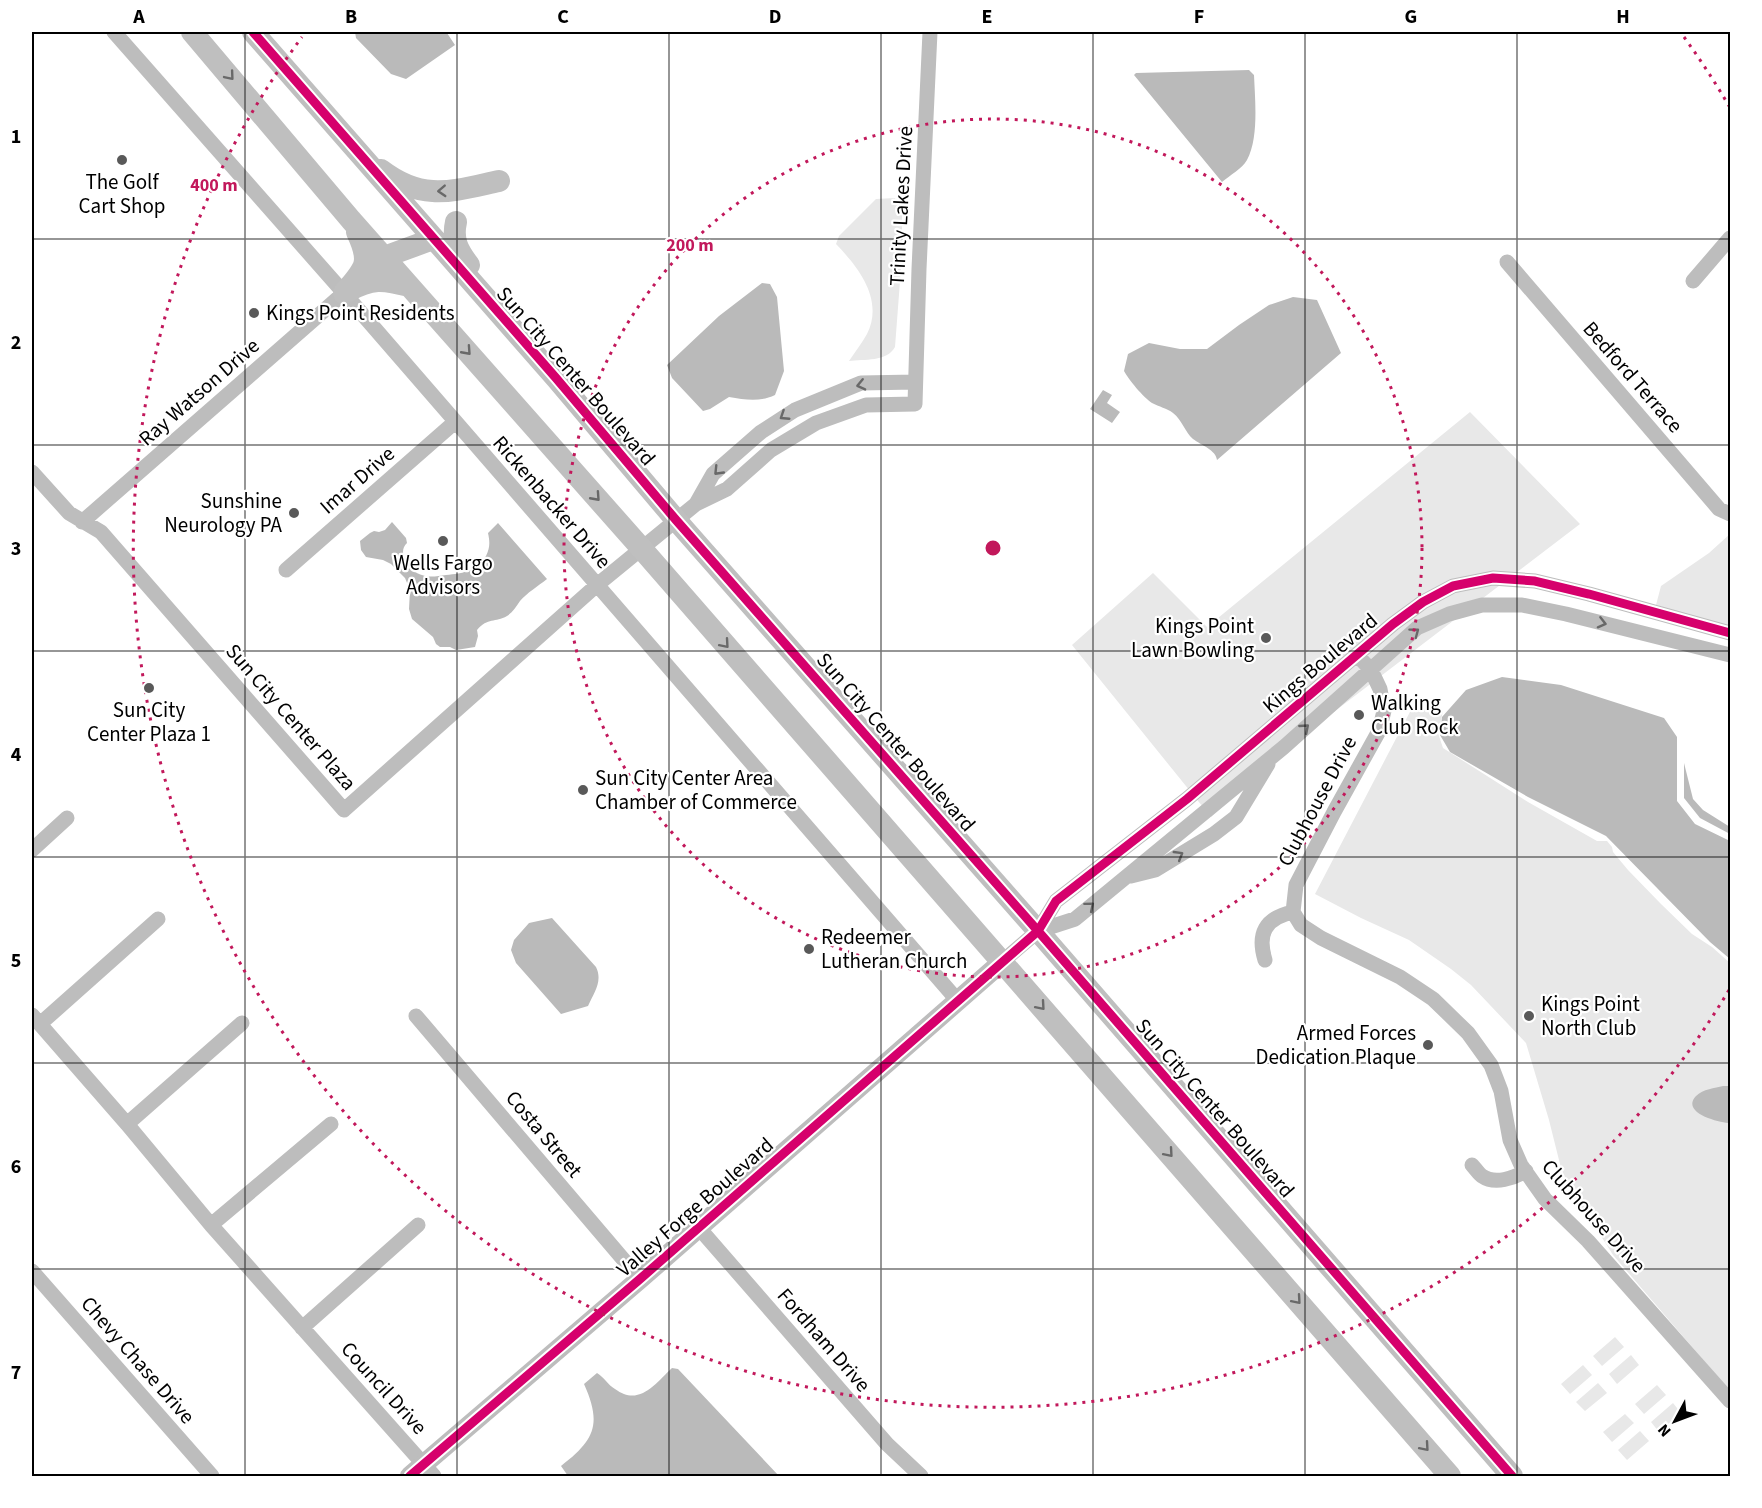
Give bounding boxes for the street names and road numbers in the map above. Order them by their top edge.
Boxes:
street label: Trinity Lakes Drive [882,125,920,287]
street label: Sun City Center Boulevard [490,280,662,472]
street label: Bedford Terrace [1576,315,1690,439]
street label: Ray Watson Drive [132,331,266,453]
street label: Rickenbacker Drive [486,429,618,575]
street label: Imar Drive [313,439,401,521]
street label: Kings Boulevard [1256,606,1384,720]
street label: Sun City Center Plaza [219,637,363,797]
street label: Sun City Center Boulevard [810,646,982,838]
street label: Clubhouse Drive [1270,731,1364,871]
street label: Sun City Center Boulevard [1129,1012,1301,1204]
street label: Costa Street [499,1084,589,1184]
street label: Valley Forge Boulevard [610,1130,780,1284]
street label: Clubhouse Drive [1535,1153,1653,1279]
street label: Fordham Drive [770,1281,878,1399]
street label: Chevy Chase Drive [74,1290,202,1430]
street label: Council Drive [334,1335,434,1441]

